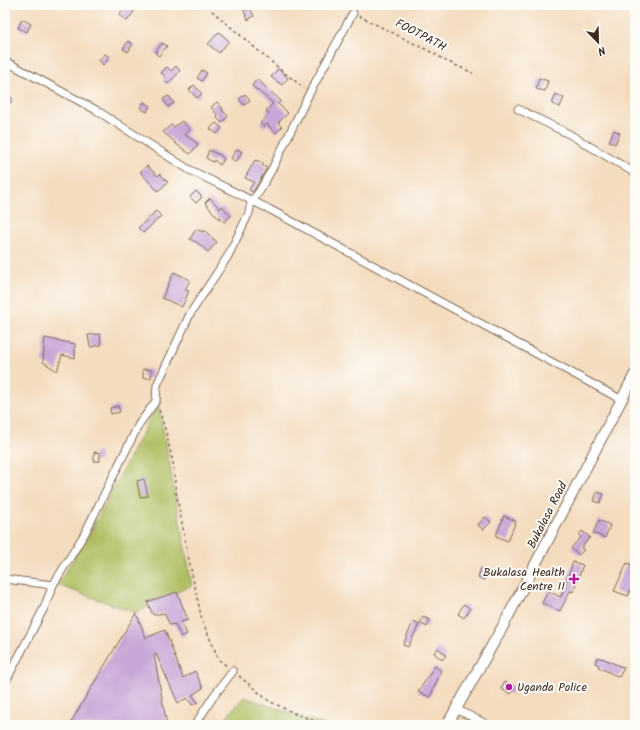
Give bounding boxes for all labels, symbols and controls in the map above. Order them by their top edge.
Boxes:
street label: FOOTPATH [392,14,450,57]
north arrow [578,22,618,62]
text: N [595,41,608,60]
street label: Bukalasa Road [522,478,573,552]
place label: Bukalasa Health Centre II [483,563,565,596]
marker: Bukalasa Health Centre II [568,573,580,585]
place label: Uganda Police [517,678,587,697]
marker: Uganda Police [504,682,514,692]

